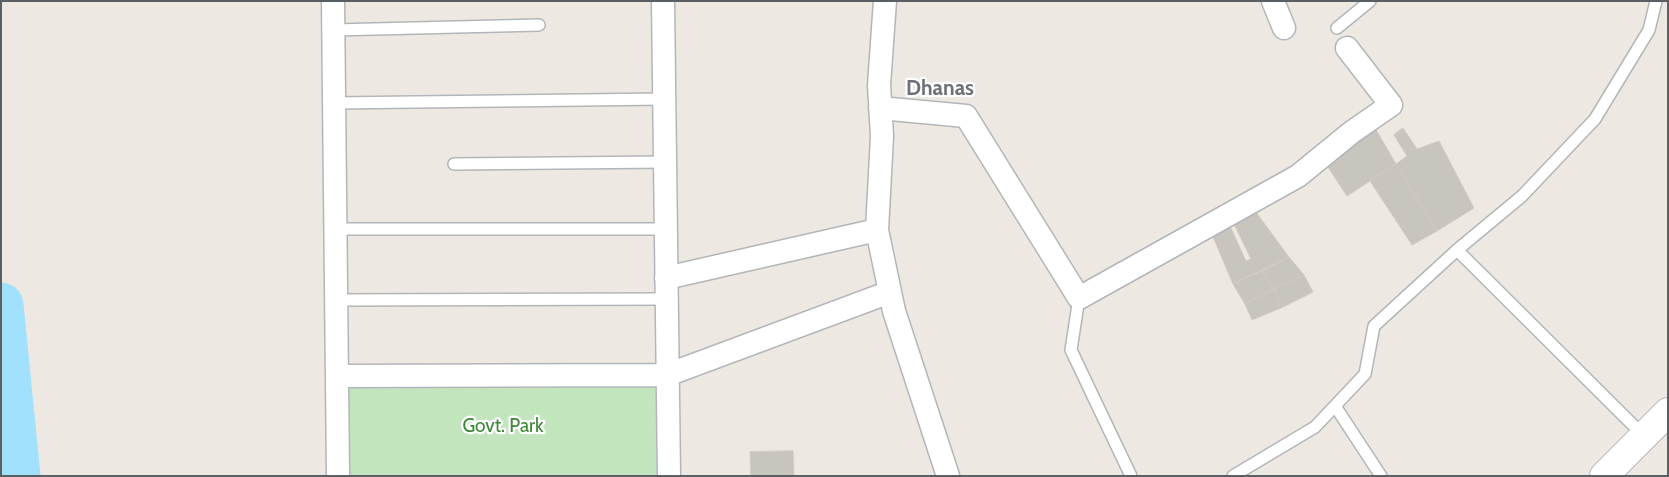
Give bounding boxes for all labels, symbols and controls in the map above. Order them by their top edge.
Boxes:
district label: Dhanas [906,76,974,102]
park label: Govt. Park [462,415,544,437]

